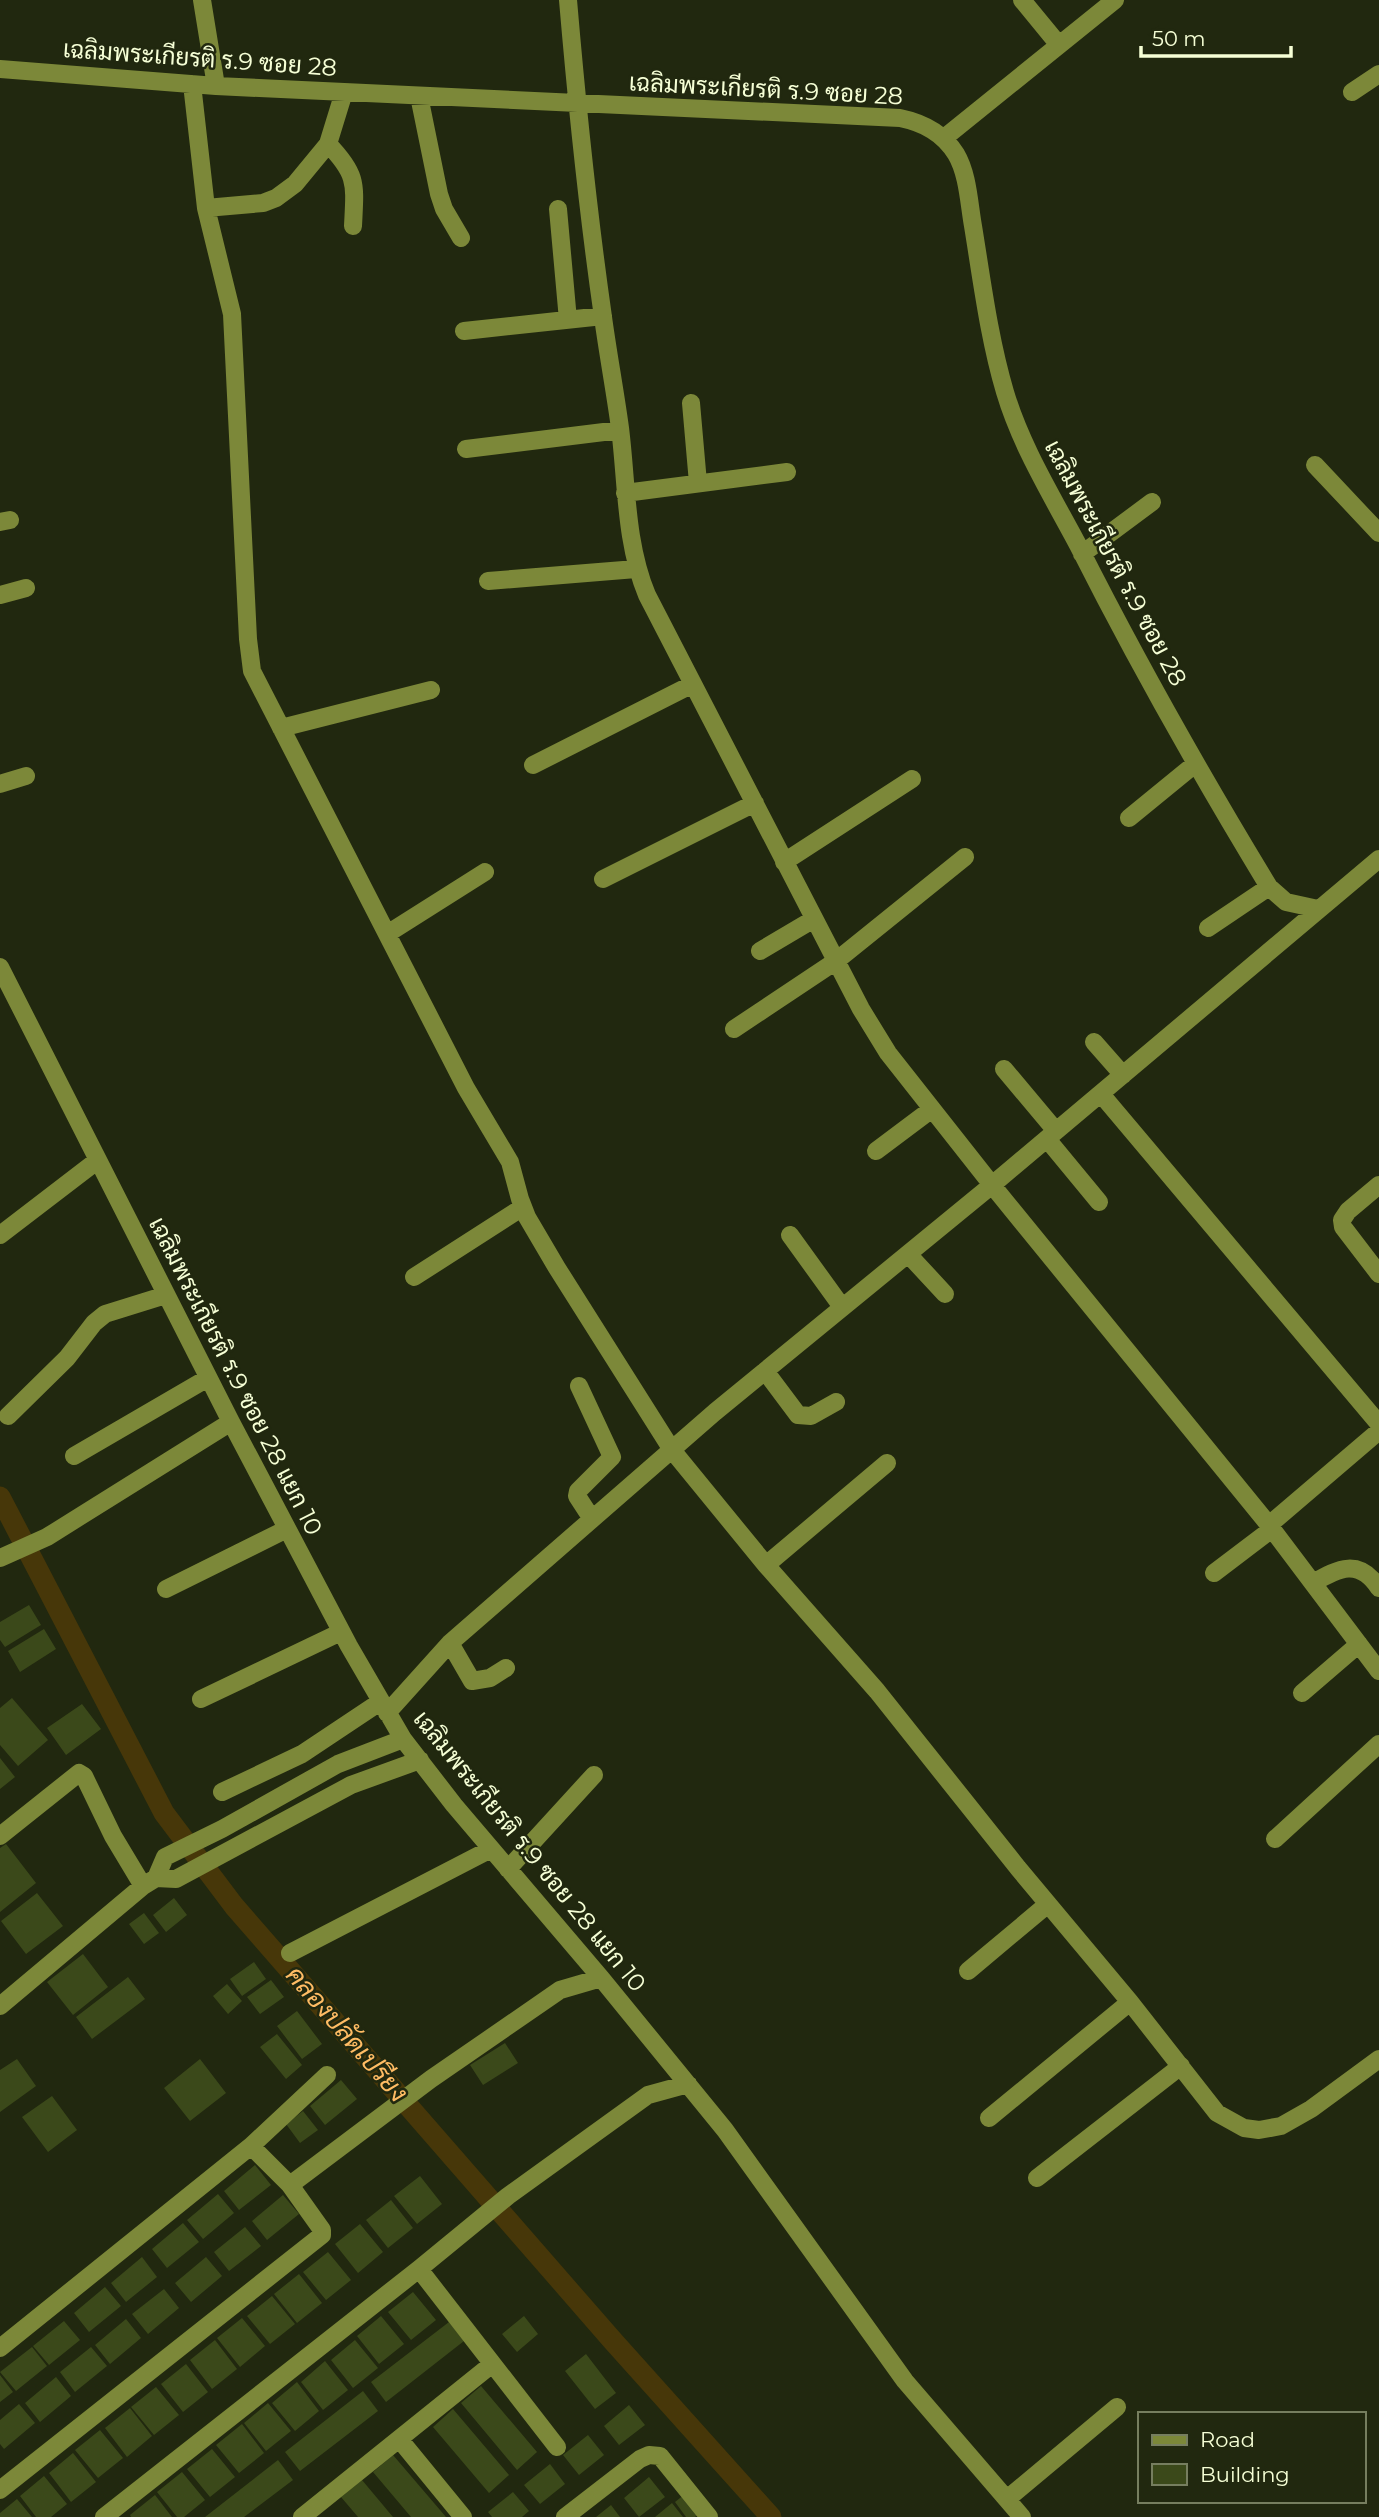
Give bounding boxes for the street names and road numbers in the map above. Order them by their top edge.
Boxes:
street label: เฉลิมพระเกียรติ ร.9 ซอย 28 [62,34,338,82]
street label: เฉลิมพระเกียรติ ร.9 ซอย 28 [628,67,904,111]
street label: เฉลิมพระเกียรติ ร.9 ซอย 28 [1039,435,1193,691]
street label: เฉลิมพระเกียรติ ร.9 ซอย 28 แยก 10 [143,1212,329,1540]
street label: เฉลิมพระเกียรติ ร.9 ซอย 28 แยก 10 [408,1705,652,1997]

